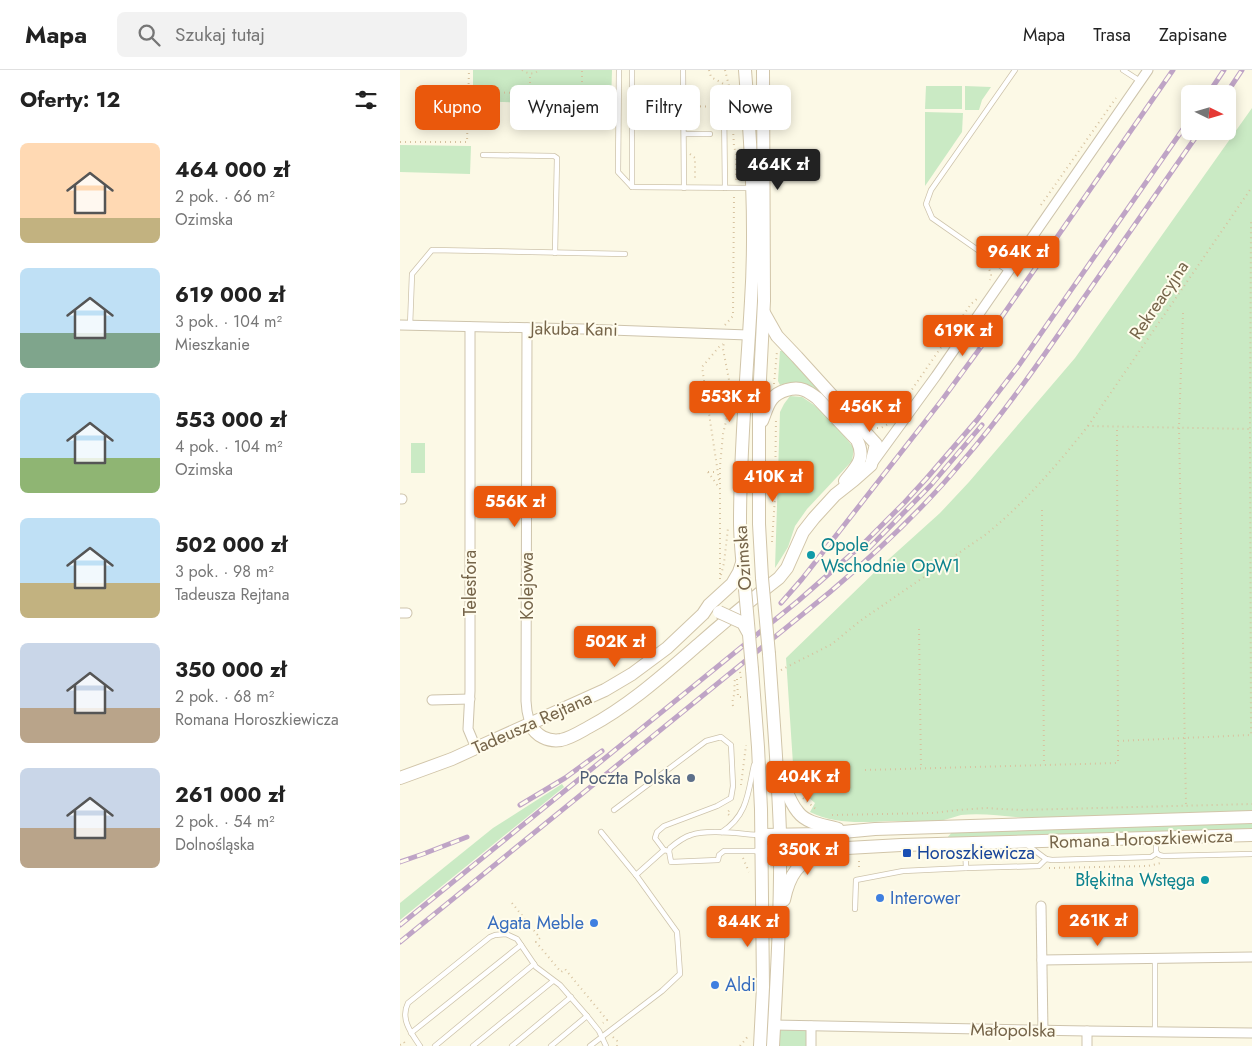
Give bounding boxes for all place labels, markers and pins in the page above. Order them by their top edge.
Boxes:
pin: 464K zł [732,148,824,191]
pin: 964K zł [972,236,1064,278]
pin: 619K zł [917,314,1009,357]
pin: 553K zł [684,380,776,423]
pin: 456K zł [824,390,916,433]
pin: 410K zł [727,460,819,503]
pin: 556K zł [469,486,561,528]
place label: Opole Wschodnie OpW1 [821,532,960,579]
marker: Opole Wschodnie OpW1 [805,549,817,561]
pin: 502K zł [569,626,661,668]
pin: 404K zł [762,760,854,803]
place label: Poczta Polska [579,765,681,791]
marker: Poczta Polska [685,772,697,784]
pin: 350K zł [762,834,854,876]
place label: Horoszkiewicza [917,840,1035,866]
marker: Horoszkiewicza [901,847,913,859]
place label: Błękitna Wstęga [1075,867,1195,893]
marker: Błękitna Wstęga [1199,874,1211,886]
place label: Interower [890,885,961,911]
marker: Interower [874,892,886,904]
pin: 261K zł [1052,904,1144,947]
pin: 844K zł [702,906,794,948]
place label: Agata Meble [487,910,584,936]
marker: Agata Meble [588,917,600,929]
place label: Aldi [725,972,756,998]
marker: Aldi [709,979,721,991]

